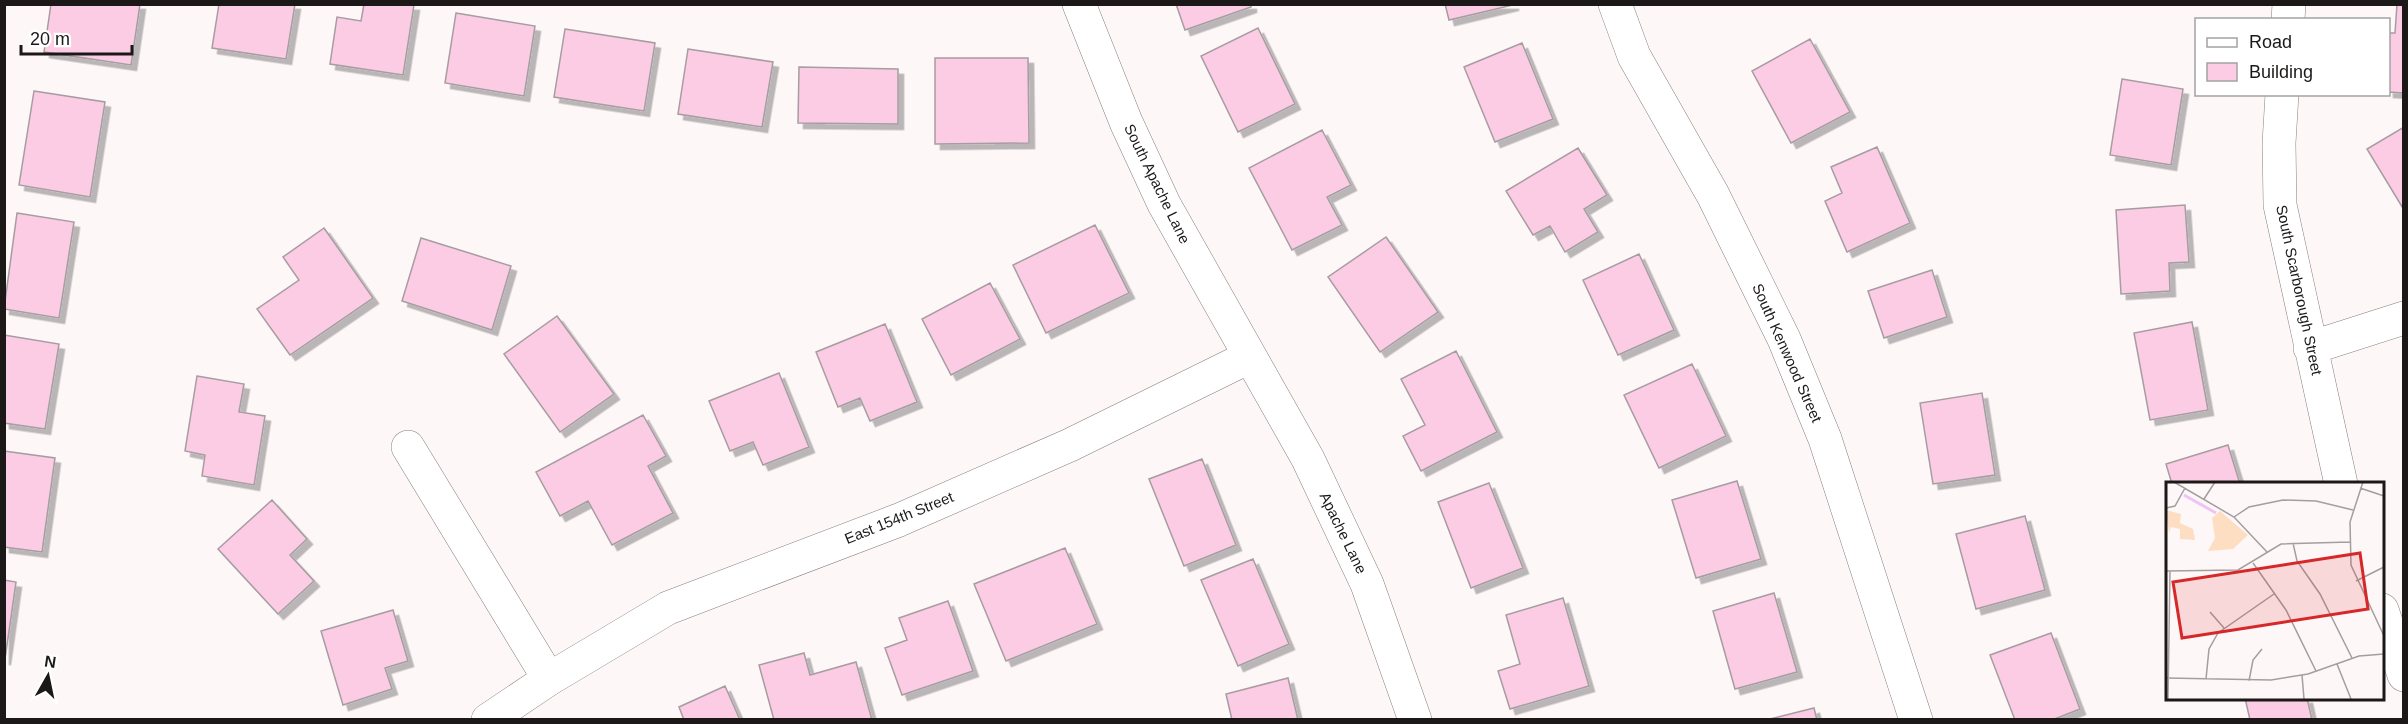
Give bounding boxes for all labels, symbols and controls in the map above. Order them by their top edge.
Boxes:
scale bar [21,18,132,56]
legend [2195,18,2390,96]
text: 20 m [30,29,70,49]
text: Road [2249,32,2292,52]
text: Building [2249,62,2313,82]
street label: South Apache Lane [1121,121,1194,246]
street label: South Scarborough Street [2273,203,2326,377]
street label: South Kenwood Street [1749,281,1826,426]
inset map [2166,482,2384,700]
street label: East 154th Street [842,488,957,547]
street label: Apache Lane [1316,489,1370,576]
north arrow [18,646,78,706]
text: N [43,652,57,671]

